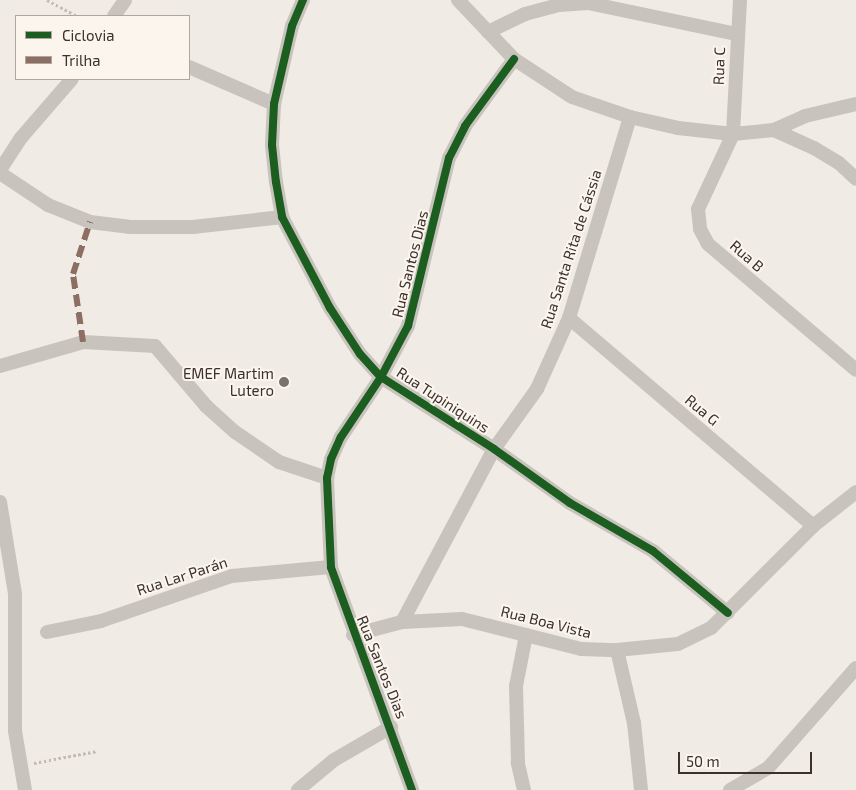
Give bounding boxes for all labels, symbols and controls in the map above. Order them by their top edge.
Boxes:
legend [15,15,190,80]
text: Ciclovia [62,26,114,44]
street label: Rua C [709,47,729,85]
text: Trilha [62,51,100,69]
street label: Rua Santa Rita de Cássia [537,167,605,331]
street label: Rua Santos Dias [388,209,432,319]
street label: Rua B [726,237,768,275]
street label: Rua Tupiniquins [393,363,493,437]
place label: EMEF Martim Lutero [183,364,274,399]
marker: EMEF Martim Lutero [278,376,290,388]
street label: Rua G [681,391,723,429]
street label: Rua Lar Parán [134,553,230,599]
street label: Rua Boa Vista [499,602,593,642]
street label: Rua Santos Dias [353,613,411,721]
scale bar [681,742,815,774]
text: 50 m [686,752,720,770]

